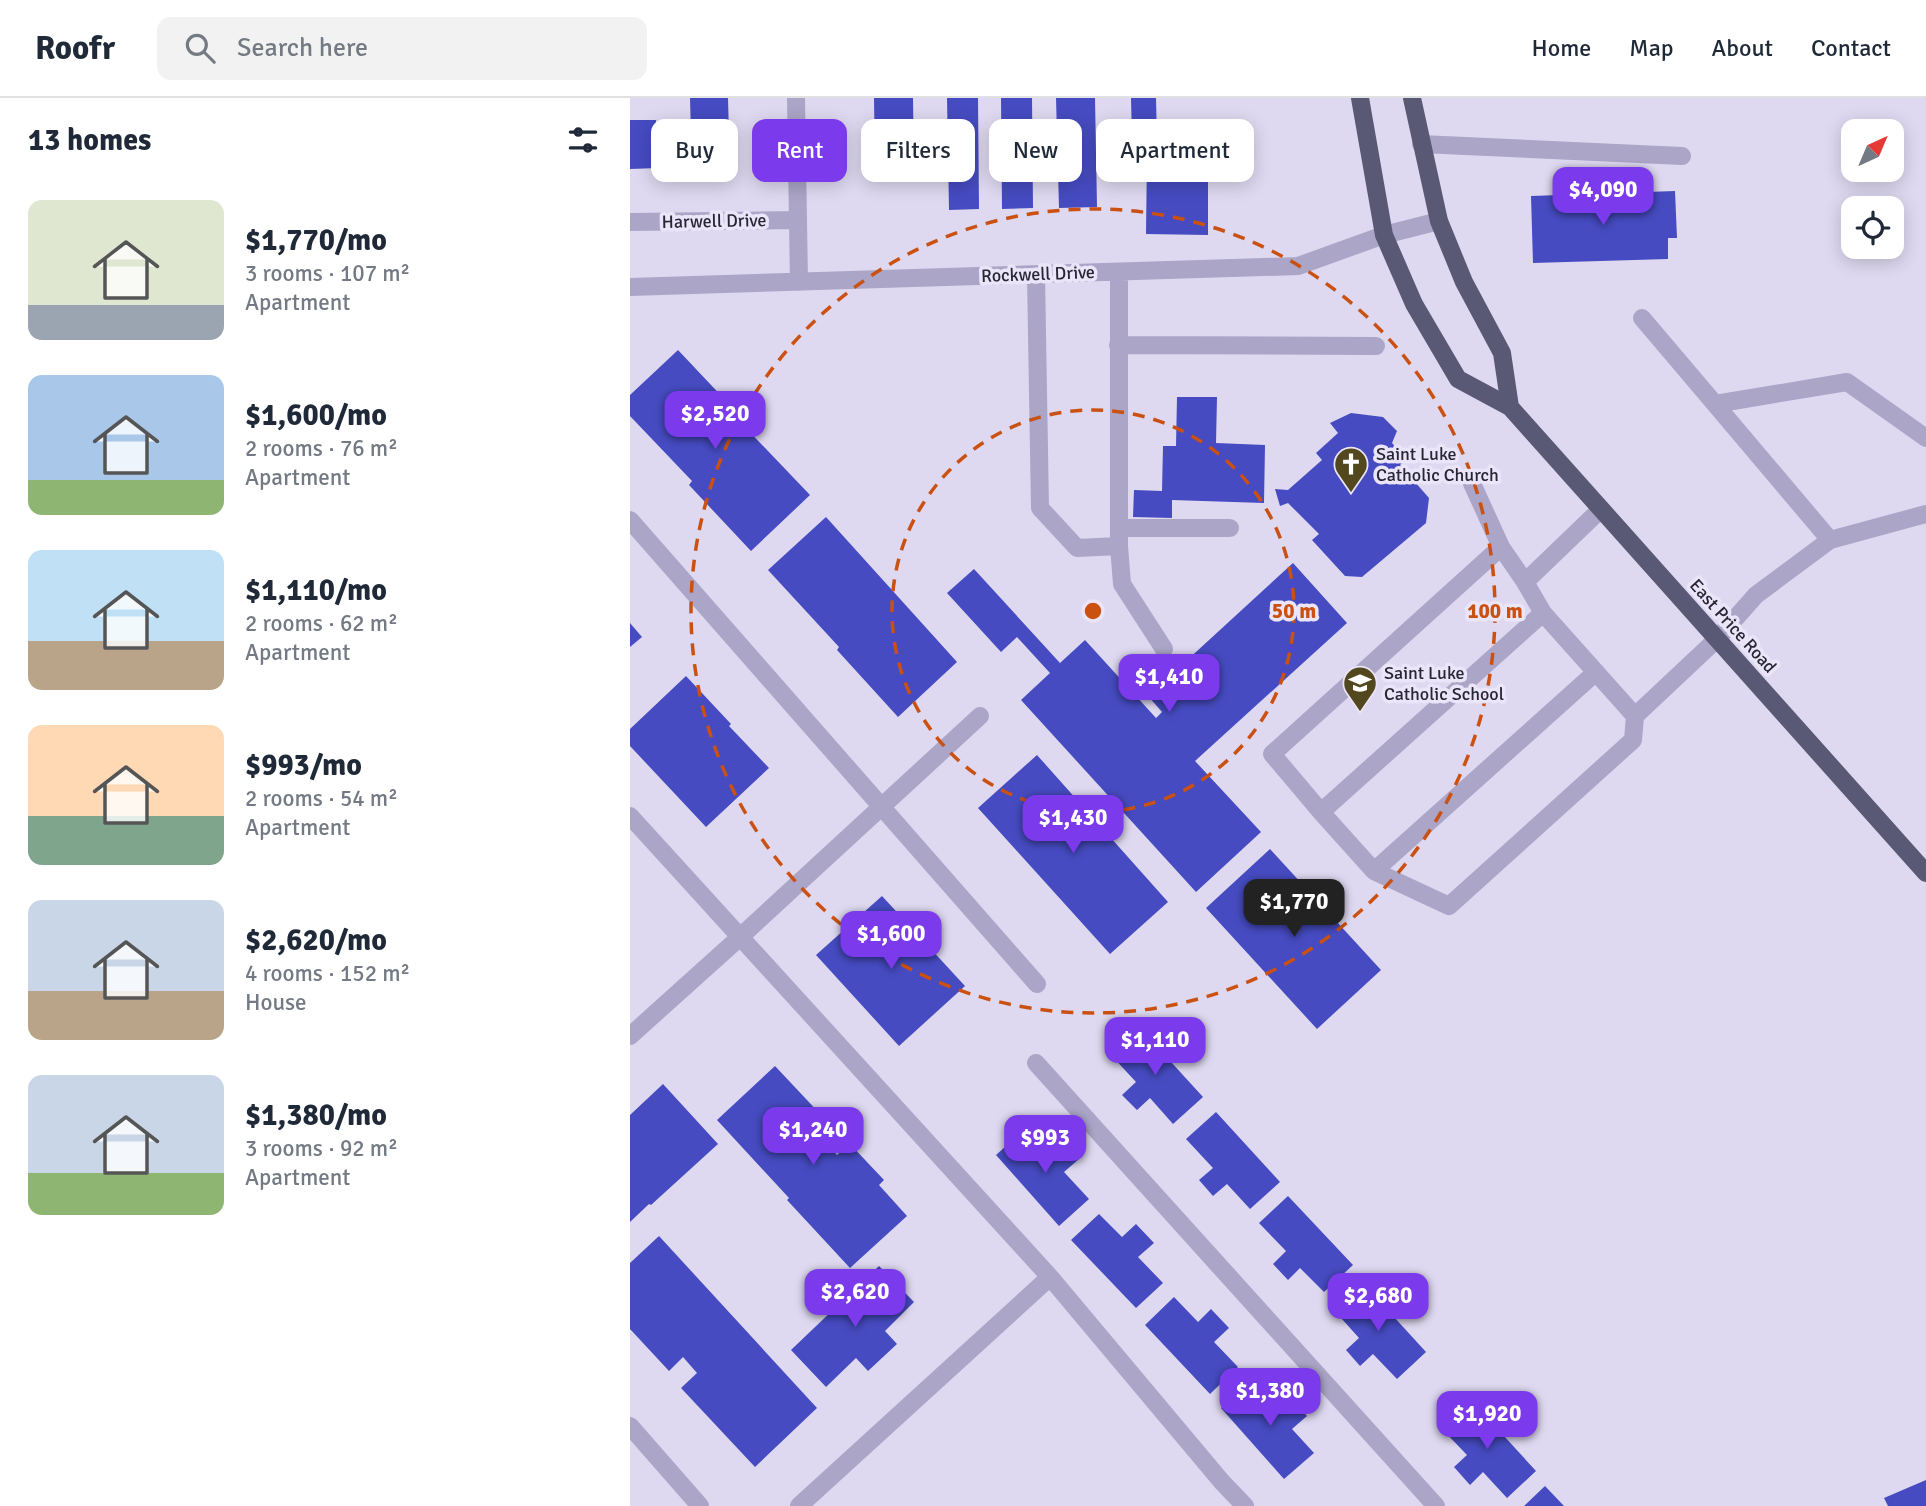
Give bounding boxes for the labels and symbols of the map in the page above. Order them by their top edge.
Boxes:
north arrow [1841,119,1904,182]
pin: $4,090 [1546,167,1660,227]
street label: Harwell Drive [661,209,767,233]
street label: Rockwell Drive [981,261,1095,287]
pin: $2,520 [658,392,772,451]
place label: Saint Luke Catholic Church [1376,443,1499,486]
church icon: Saint Luke Catholic Church [1332,445,1370,494]
street label: East Price Road [1685,574,1781,678]
text: 50 m [1272,598,1316,624]
text: 100 m [1467,598,1523,624]
centre of rings [1081,599,1105,623]
pin: $1,410 [1112,654,1226,714]
place label: Saint Luke Catholic School [1384,662,1504,705]
school or university icon: Saint Luke Catholic School [1341,664,1379,713]
pin: $1,430 [1016,796,1130,855]
pin: $1,770 [1237,880,1351,939]
pin: $1,600 [834,912,948,971]
pin: $1,110 [1098,1018,1212,1077]
pin: $1,240 [756,1108,870,1167]
pin: $993 [1004,1116,1086,1175]
pin: $2,620 [798,1270,912,1329]
pin: $2,680 [1321,1274,1435,1333]
pin: $1,380 [1213,1368,1327,1428]
pin: $1,920 [1430,1392,1544,1451]

